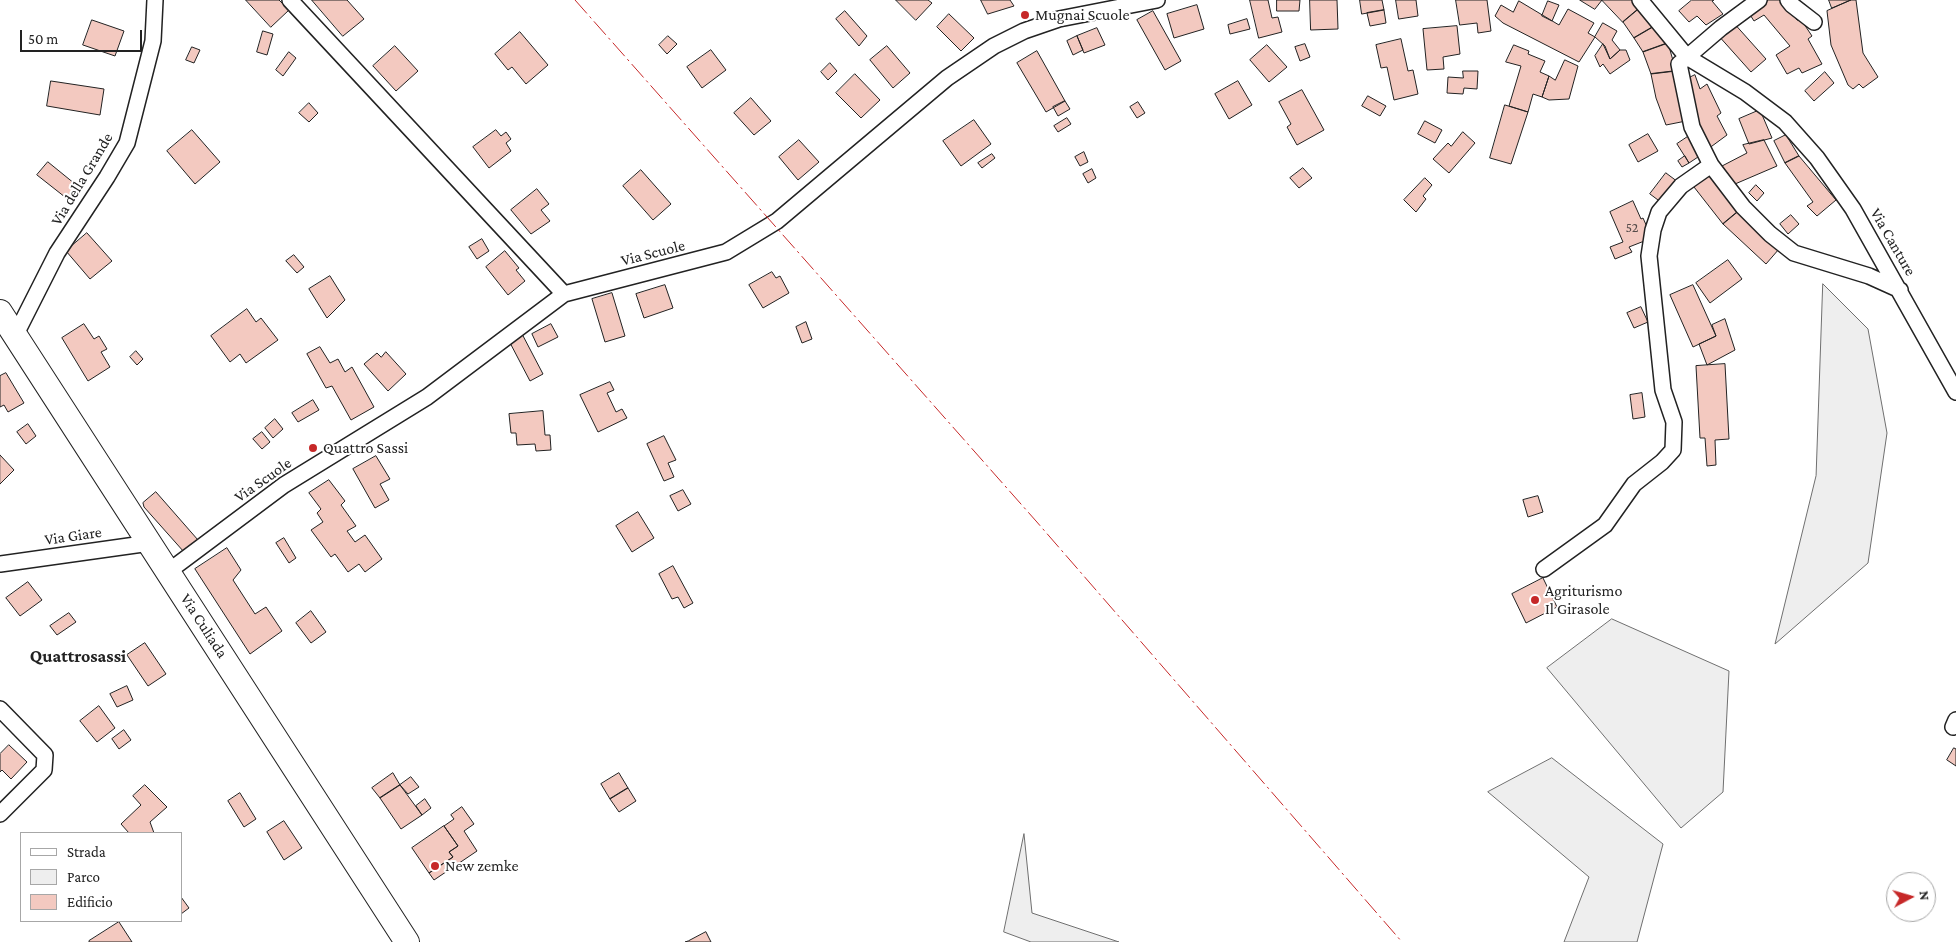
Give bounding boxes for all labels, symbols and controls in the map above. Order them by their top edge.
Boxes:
place label: Mugnai Scuole [1035,5,1129,25]
marker: Mugnai Scuole [1019,9,1031,21]
scale bar [22,20,145,52]
text: 50 m [28,31,58,47]
street label: Via della Grande [47,129,117,229]
street label: Via Canture [1866,205,1920,279]
house number: 52 [1626,220,1638,236]
street label: Via Scuole [619,236,687,270]
place label: Quattro Sassi [323,438,408,458]
marker: Quattro Sassi [307,442,319,454]
street label: Via Scuole [231,453,295,507]
street label: Via Giare [43,522,103,550]
place label: Agriturismo Il Girasole [1545,581,1622,619]
street label: Via Culiada [176,590,232,662]
marker: Agriturismo Il Girasole [1529,594,1541,606]
district label: Quattrosassi [30,645,126,667]
legend [20,832,182,922]
text: Strada [67,844,106,860]
place label: New zemke [445,856,518,876]
marker: New zemke [429,860,441,872]
text: Parco [67,869,100,885]
north arrow [1886,872,1936,922]
text: N [1916,890,1933,901]
text: Edificio [67,894,113,910]

